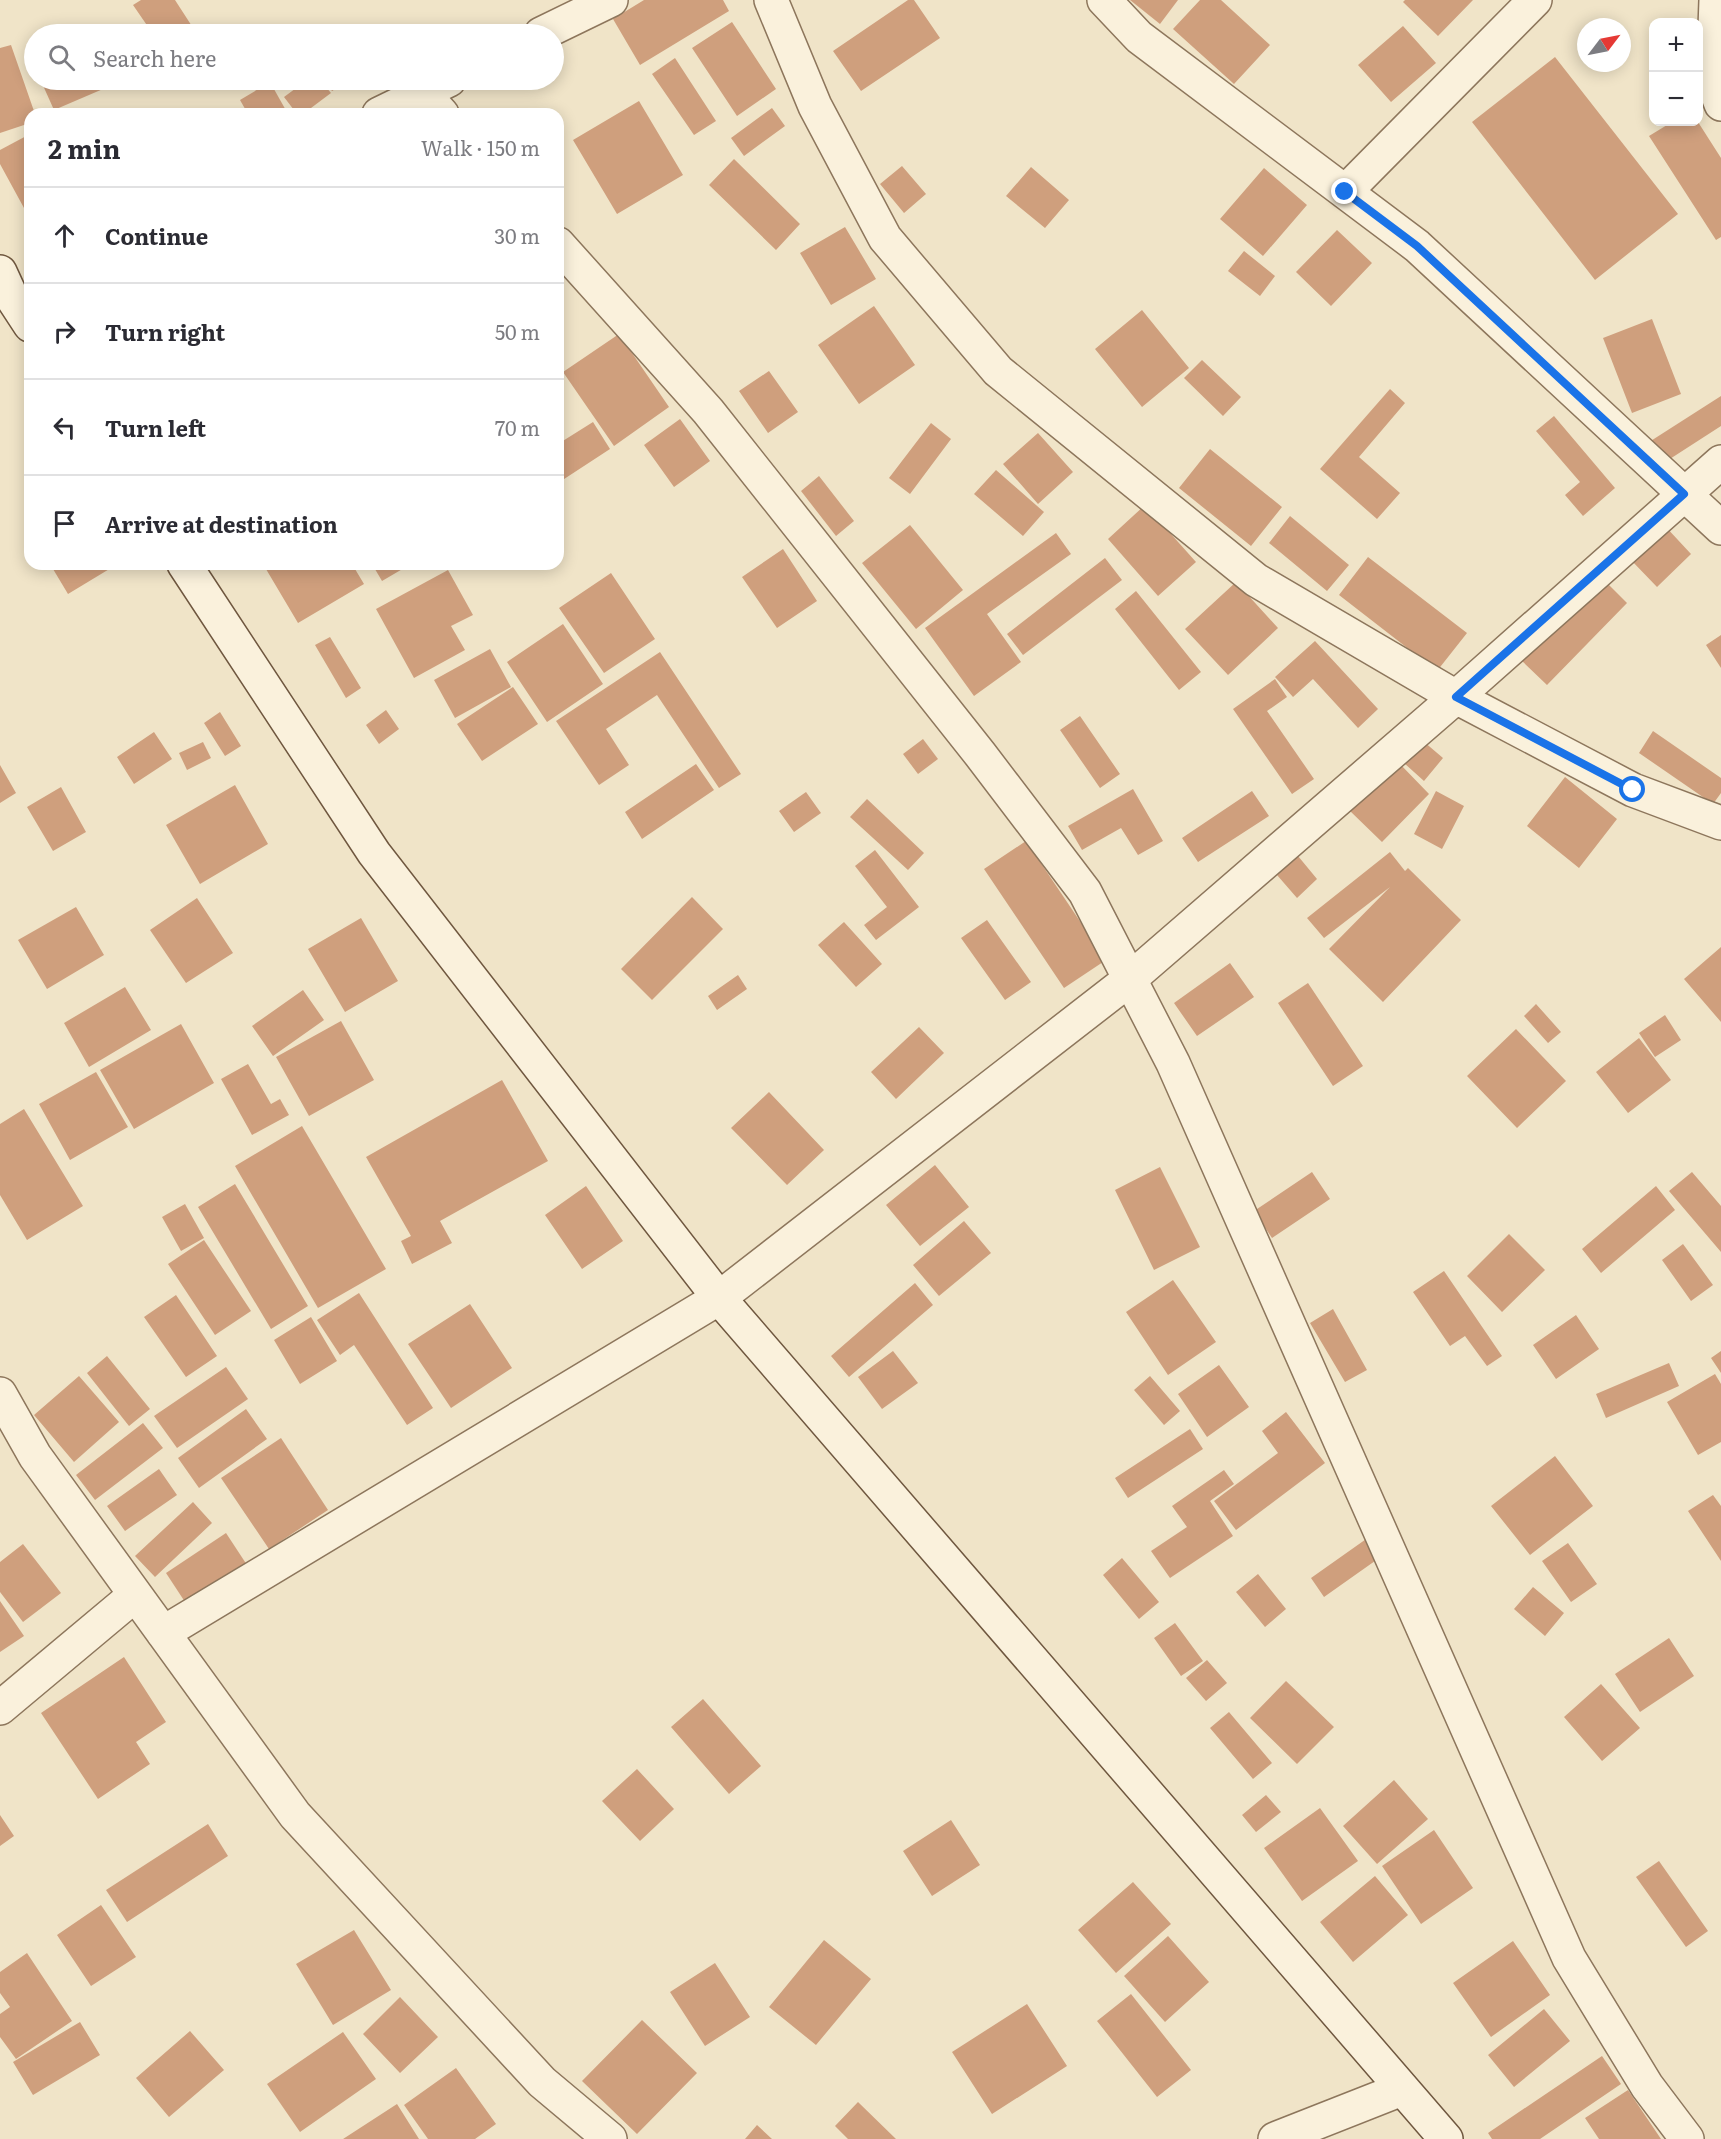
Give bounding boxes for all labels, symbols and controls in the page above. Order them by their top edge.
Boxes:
north arrow [1577,18,1631,72]
map controls [1649,18,1703,126]
button: + [1649,18,1703,72]
search box [24,24,564,90]
icon: search [45,41,78,74]
text: Search here [93,41,216,74]
button: − [1649,72,1703,126]
text: 2 min [48,128,121,167]
text: Walk · 150 m [421,132,540,162]
route end [1331,178,1357,204]
icon: ahead [48,219,81,252]
text: Continue [105,219,208,252]
text: 30 m [494,220,540,250]
icon: right [48,315,81,348]
text: Turn right [105,315,225,348]
text: 50 m [495,316,540,346]
icon: left [48,411,81,444]
text: Turn left [105,411,206,444]
text: 70 m [495,412,540,442]
icon: arrive [48,507,81,540]
text: Arrive at destination [105,507,338,540]
route start [1619,776,1645,802]

